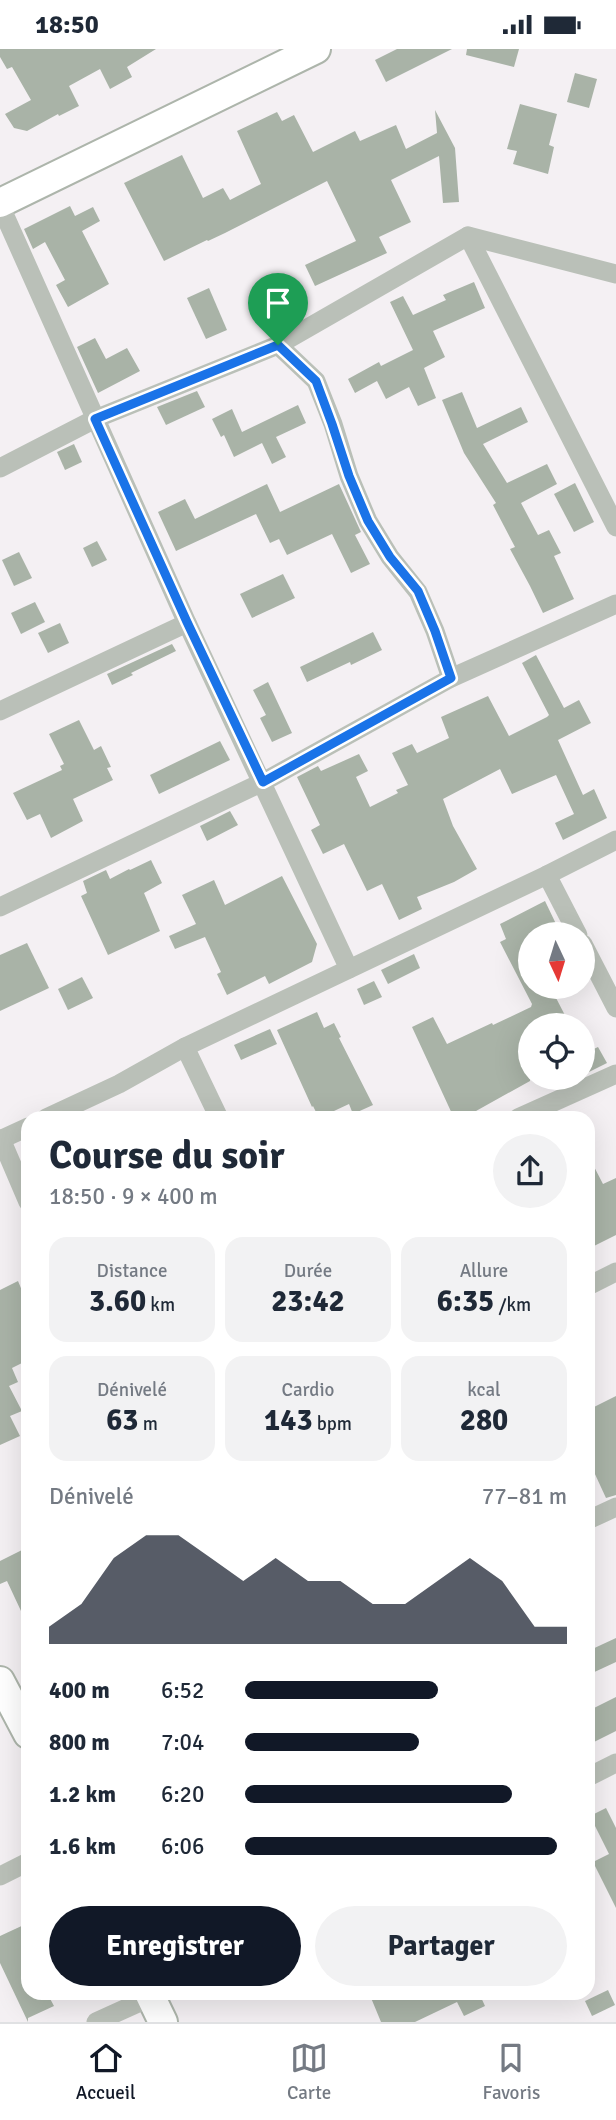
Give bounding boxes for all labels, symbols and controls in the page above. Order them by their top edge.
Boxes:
text: 18:50 [35,9,99,41]
pin [248,273,308,345]
icon: arrive [259,284,297,322]
north arrow [518,922,595,999]
map controls [518,922,595,1090]
button: locate [518,1013,595,1090]
text: Course du soir [49,1132,285,1179]
button: share [493,1134,567,1208]
text: 18:50 · 9 × 400 m [49,1182,218,1211]
text: Distance [97,1259,167,1283]
text: Durée [284,1259,332,1283]
text: Allure [460,1259,508,1283]
text: 3.60 [89,1283,146,1320]
text: 23:42 [271,1283,345,1320]
text: 6:35 [437,1283,494,1320]
text: km [146,1293,175,1317]
text: /km [494,1293,531,1317]
text: Dénivelé [97,1378,167,1402]
text: Cardio [282,1378,334,1402]
text: kcal [467,1378,501,1402]
text: 63 [106,1402,139,1439]
text: 143 [264,1402,313,1439]
text: 280 [460,1402,508,1439]
text: m [139,1412,158,1436]
text: bpm [313,1412,352,1436]
text: Dénivelé [49,1482,134,1511]
text: 77–81 m [482,1482,567,1511]
text: 400 m [49,1676,110,1705]
text: 6:52 [161,1676,204,1705]
text: 800 m [49,1728,110,1757]
text: 7:04 [161,1728,204,1757]
text: 1.2 km [49,1780,116,1809]
text: 6:20 [161,1780,204,1809]
text: 1.6 km [49,1832,116,1861]
text: 6:06 [161,1832,204,1861]
button: Enregistrer [49,1906,301,1986]
button: Partager [315,1906,567,1986]
tab: Accueil [76,2039,136,2105]
tab: Carte [287,2039,331,2105]
tab: Favoris [483,2039,540,2105]

